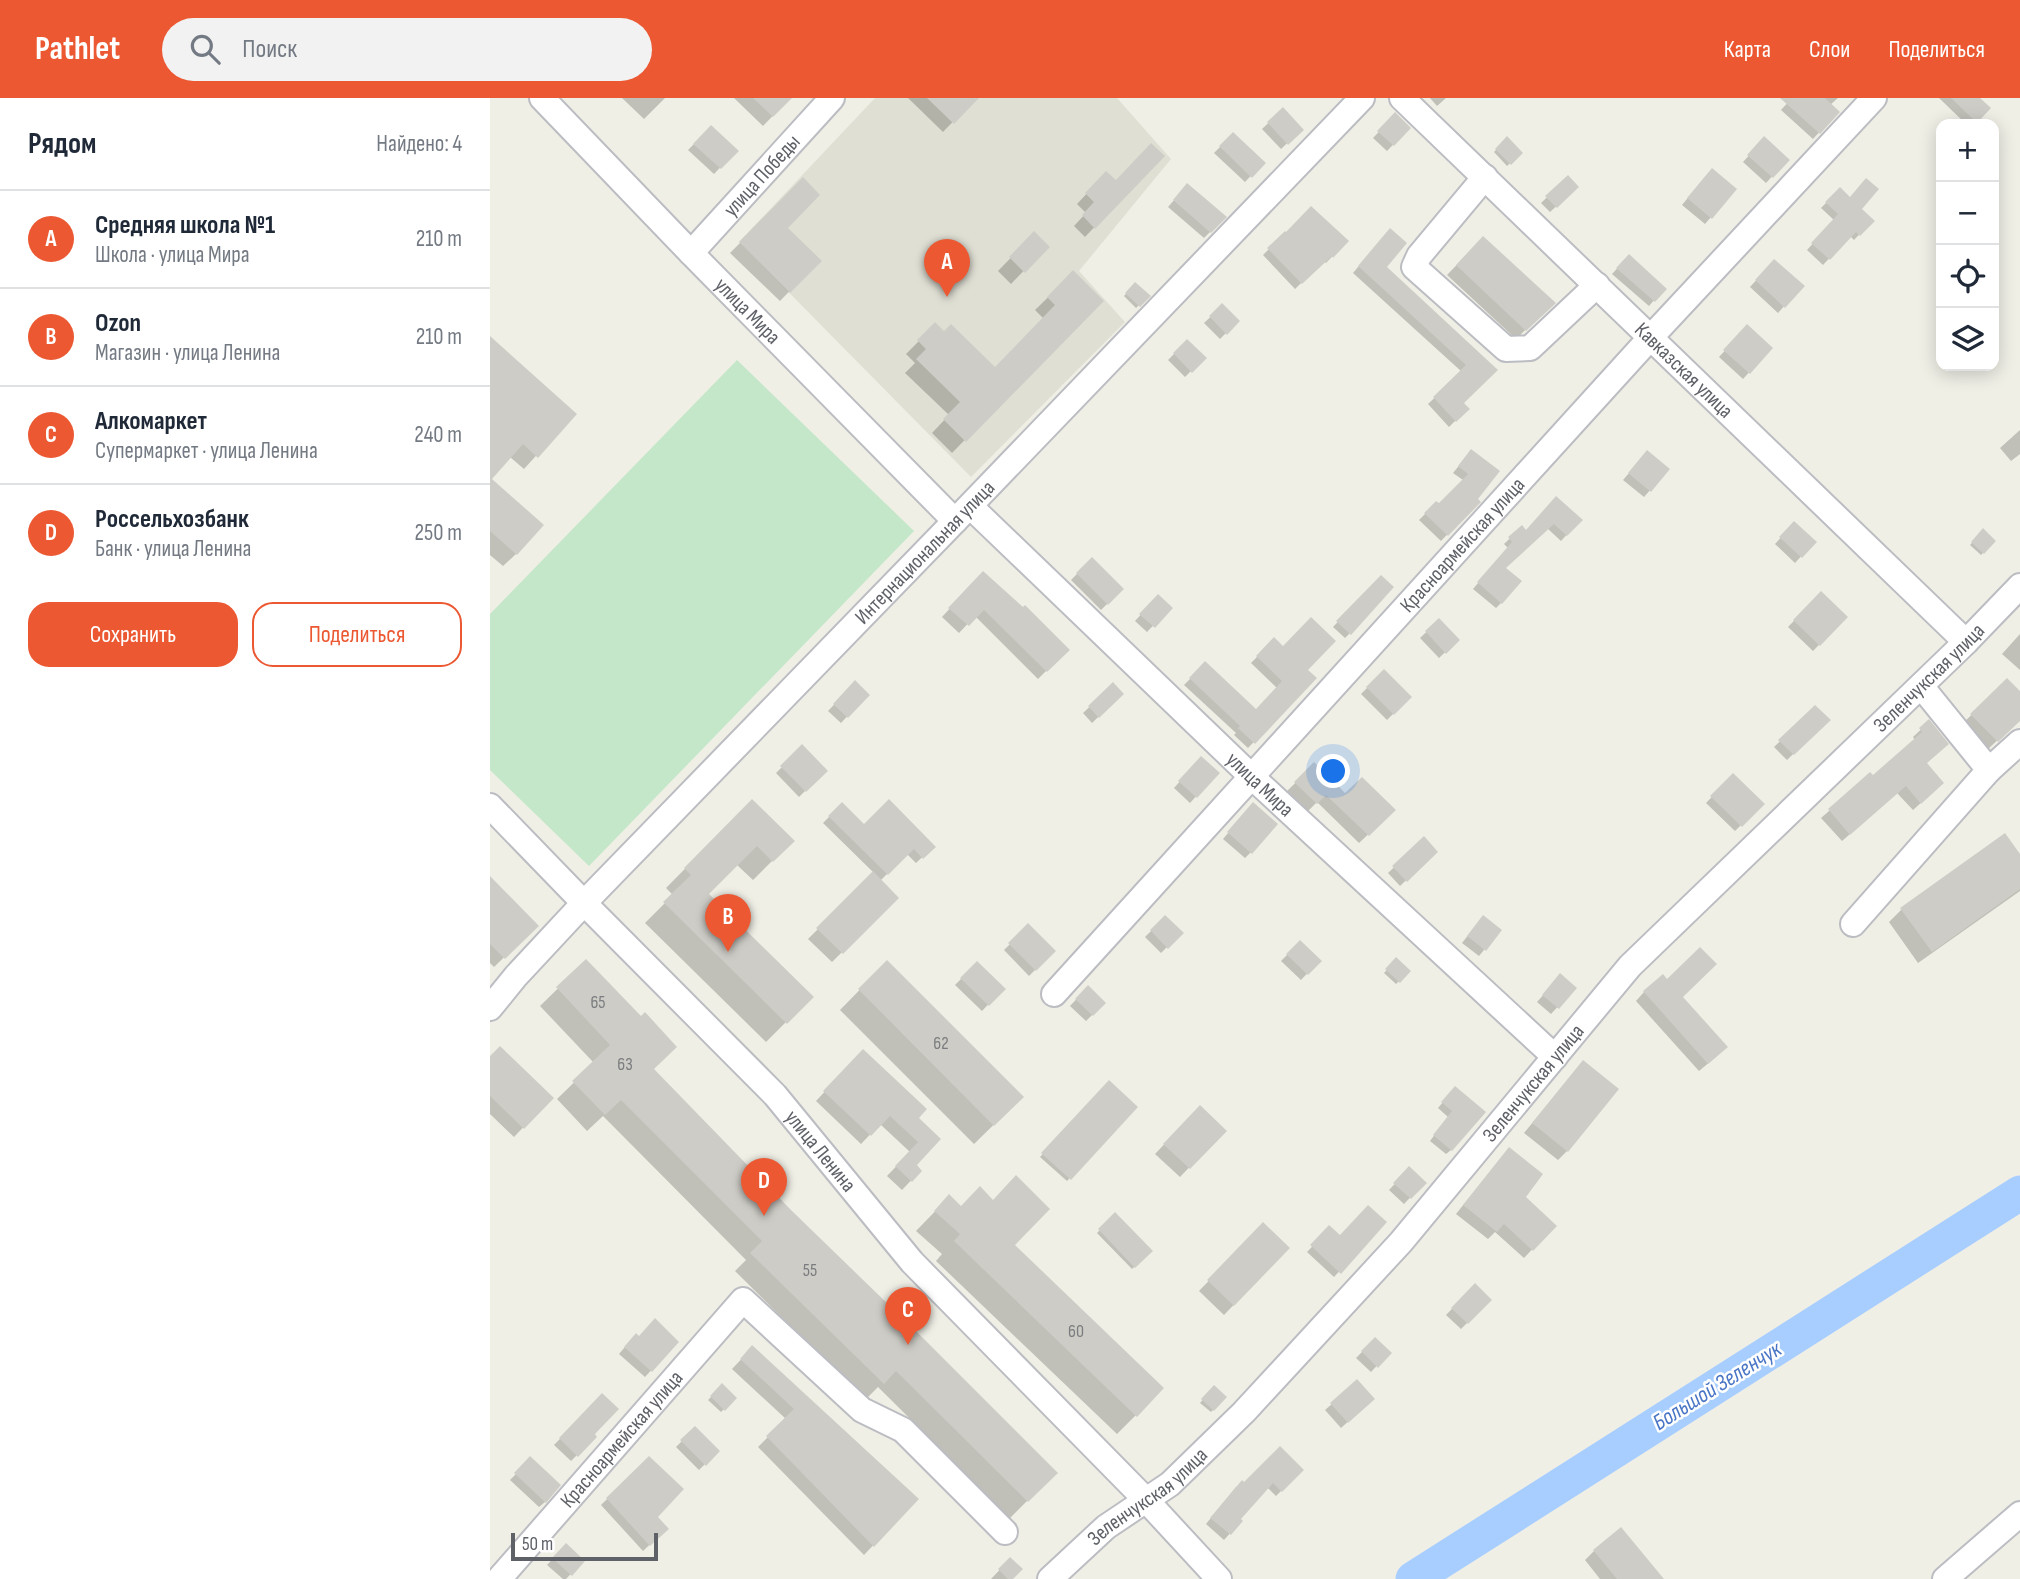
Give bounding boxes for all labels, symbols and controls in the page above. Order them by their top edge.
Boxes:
search box [162,18,652,81]
text: Pathlet [35,29,120,69]
icon: search [186,30,224,68]
text: Поиск [242,34,297,65]
text: Карта [1724,35,1771,64]
text: Слои [1809,35,1850,64]
text: Поделиться [1888,35,1985,64]
map controls [1936,119,1999,371]
button: + [1936,119,1999,182]
text: Рядом [28,126,96,162]
street label: улица Победы [718,129,805,221]
text: Найдено: 4 [376,130,462,158]
button: − [1936,182,1999,245]
text: Средняя школа №1 [95,210,275,241]
text: A [46,225,56,253]
text: 210 m [416,225,462,253]
pin: A [924,239,970,297]
text: Школа · улица Мира [95,241,250,269]
button: locate [1936,245,1999,308]
street label: улица Мира [710,272,786,349]
text: Ozon [95,308,141,339]
button: layers [1936,308,1999,371]
street label: Кавказская улица [1630,317,1738,423]
text: B [46,323,56,351]
text: 210 m [416,323,462,351]
text: Магазин · улица Ленина [95,339,280,367]
text: Алкомаркет [95,406,207,437]
text: C [45,421,57,449]
text: 240 m [414,421,462,449]
text: Супермаркет · улица Ленина [95,437,318,465]
street label: Красноармейская улица [1395,472,1530,617]
street label: Интернациональная улица [850,475,1000,629]
text: Россельхозбанк [95,504,249,535]
text: D [45,519,57,547]
text: 250 m [415,519,462,547]
text: Банк · улица Ленина [95,535,251,563]
button: Сохранить [28,602,238,667]
button: Поделиться [252,602,462,667]
street label: Зеленчукская улица [1868,618,1990,737]
street label: улица Мира [1221,747,1299,822]
your location [1316,754,1350,788]
pin: B [705,894,751,952]
house number: 65 [590,992,606,1013]
street label: Зеленчукская улица [1477,1019,1589,1147]
house number: 62 [933,1033,949,1054]
house number: 63 [617,1054,633,1075]
street label: улица Ленина [780,1105,862,1197]
pin: D [741,1158,787,1216]
house number: 55 [803,1260,817,1281]
pin: C [885,1287,931,1345]
house number: 60 [1068,1321,1084,1342]
water label: Большой Зеленчук [1648,1335,1788,1437]
street label: Красноармейская улица [555,1365,688,1513]
street label: Зеленчукская улица [1082,1442,1212,1550]
scale bar [511,1530,658,1562]
text: 50 m [522,1533,553,1556]

